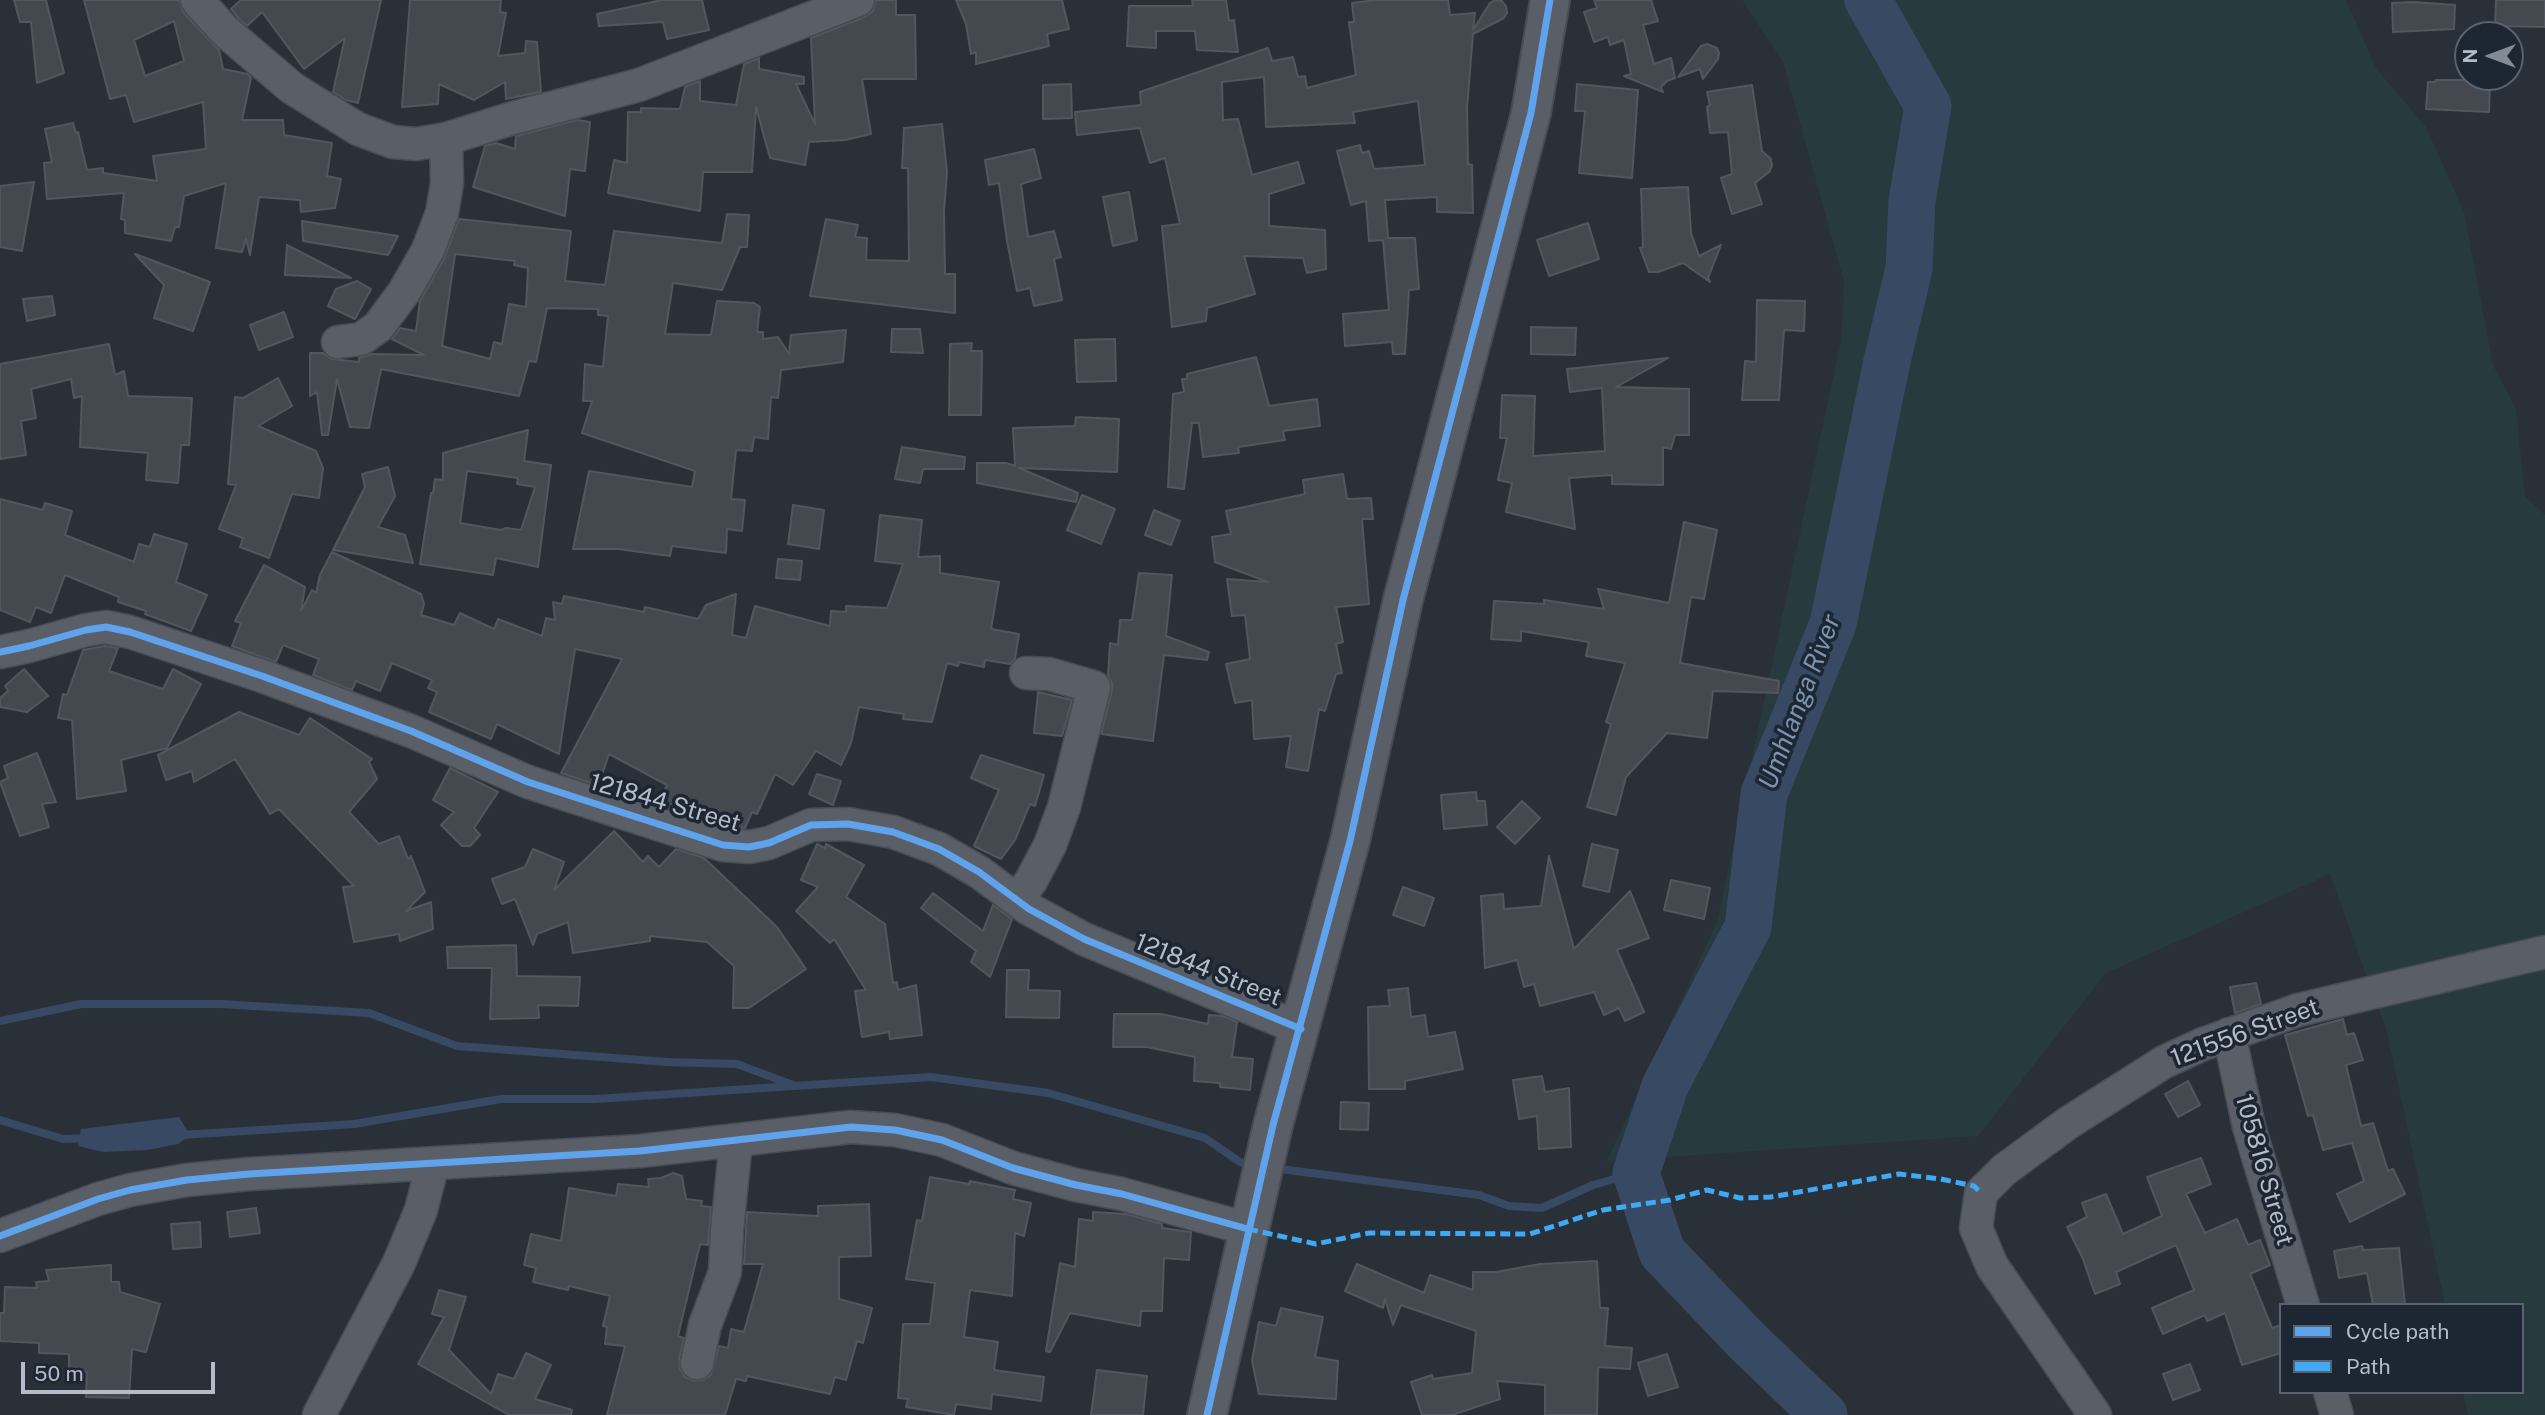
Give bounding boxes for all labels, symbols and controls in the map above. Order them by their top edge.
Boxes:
north arrow [2454,21,2524,91]
text: N [2459,49,2481,63]
water label: Umhlanga River [1752,610,1848,794]
street label: 121844 Street [586,768,744,838]
street label: 121844 Street [1131,928,1285,1012]
street label: 121556 Street [2167,993,2323,1073]
street label: 105816 Street [2229,1091,2299,1249]
legend [2279,1303,2524,1394]
text: Cycle path [2346,1319,2449,1344]
scale bar [24,1348,219,1392]
text: Path [2346,1354,2391,1379]
text: 50 m [34,1361,84,1386]

